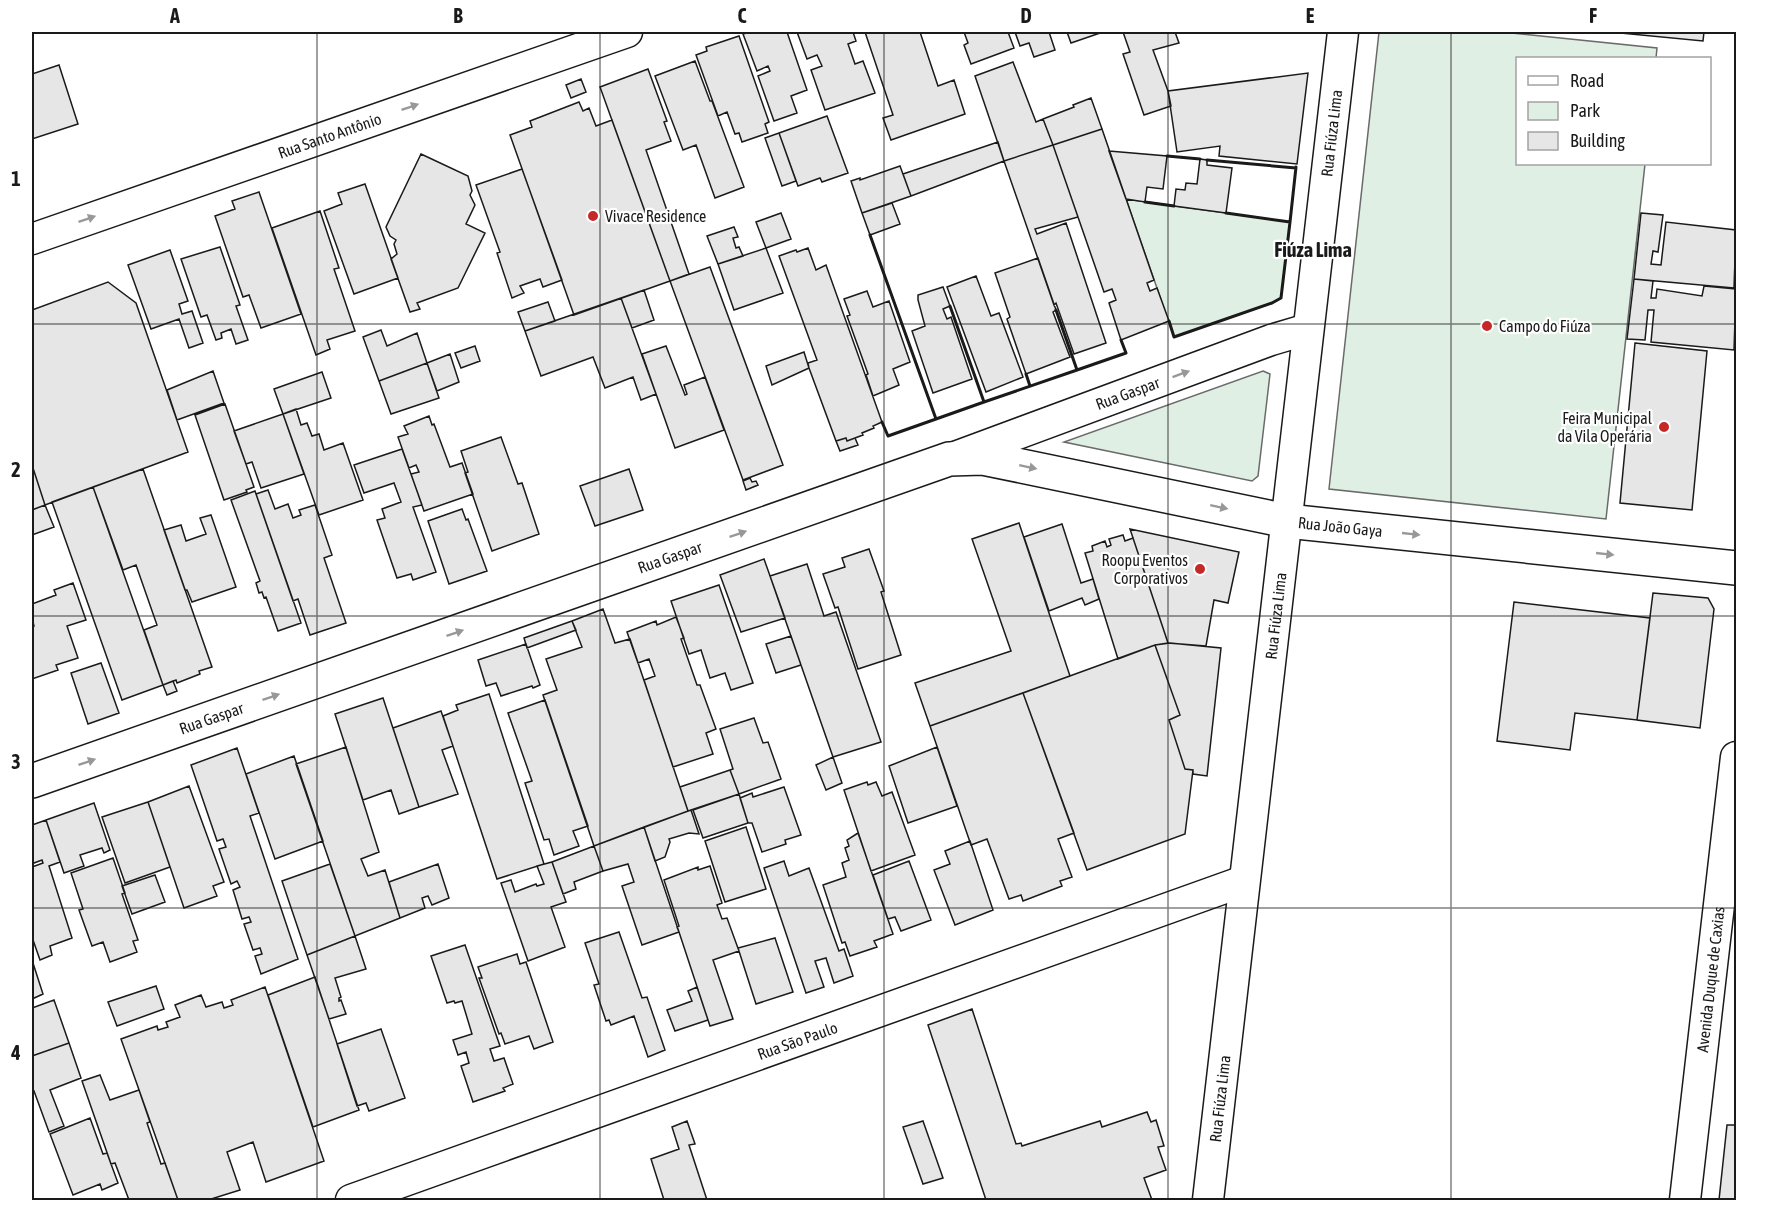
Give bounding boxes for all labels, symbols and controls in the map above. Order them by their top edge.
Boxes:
text: A [169,4,180,27]
text: B [453,4,463,27]
text: C [738,4,747,27]
text: D [1020,4,1032,27]
text: E [1306,4,1315,27]
text: F [1589,4,1597,27]
legend [1516,57,1711,165]
text: Road [1570,70,1604,91]
street label: Rua Fiúza Lima [1317,89,1345,178]
text: Park [1570,100,1600,121]
one-way arrow [401,102,419,111]
street label: Rua Santo Antônio [275,109,384,162]
text: Building [1570,130,1625,151]
text: 1 [11,167,21,190]
place label: Vivace Residence [605,207,706,225]
marker: Vivace Residence [586,209,600,223]
one-way arrow [78,214,96,224]
district label: Fiúza Lima [1274,238,1352,261]
place label: Campo do Fiúza [1499,317,1591,336]
marker: Campo do Fiúza [1480,319,1494,333]
one-way arrow [1172,368,1190,378]
street label: Rua Gaspar [1093,373,1162,413]
place label: Feira Municipal da Vila Operária [1558,409,1653,446]
marker: Feira Municipal da Vila Operária [1657,420,1671,434]
text: 2 [11,458,21,481]
one-way arrow [1018,463,1037,472]
one-way arrow [1209,503,1228,512]
street label: Rua João Gaya [1297,513,1384,540]
one-way arrow [729,529,747,539]
one-way arrow [1402,529,1421,539]
street label: Rua Gaspar [635,537,705,577]
one-way arrow [1596,549,1615,559]
place label: Roopu Eventos Corporativos [1102,551,1188,588]
marker: Roopu Eventos Corporativos [1193,562,1207,576]
street label: Rua Fiúza Lima [1262,571,1289,660]
one-way arrow [446,627,464,637]
one-way arrow [262,692,280,702]
street label: Rua Gaspar [177,698,246,738]
text: 3 [11,750,21,773]
one-way arrow [78,756,96,766]
street label: Avenida Duque de Caxias [1693,905,1728,1053]
street label: Rua São Paulo [755,1018,840,1063]
text: 4 [10,1041,21,1064]
street label: Rua Fiúza Lima [1206,1054,1234,1143]

